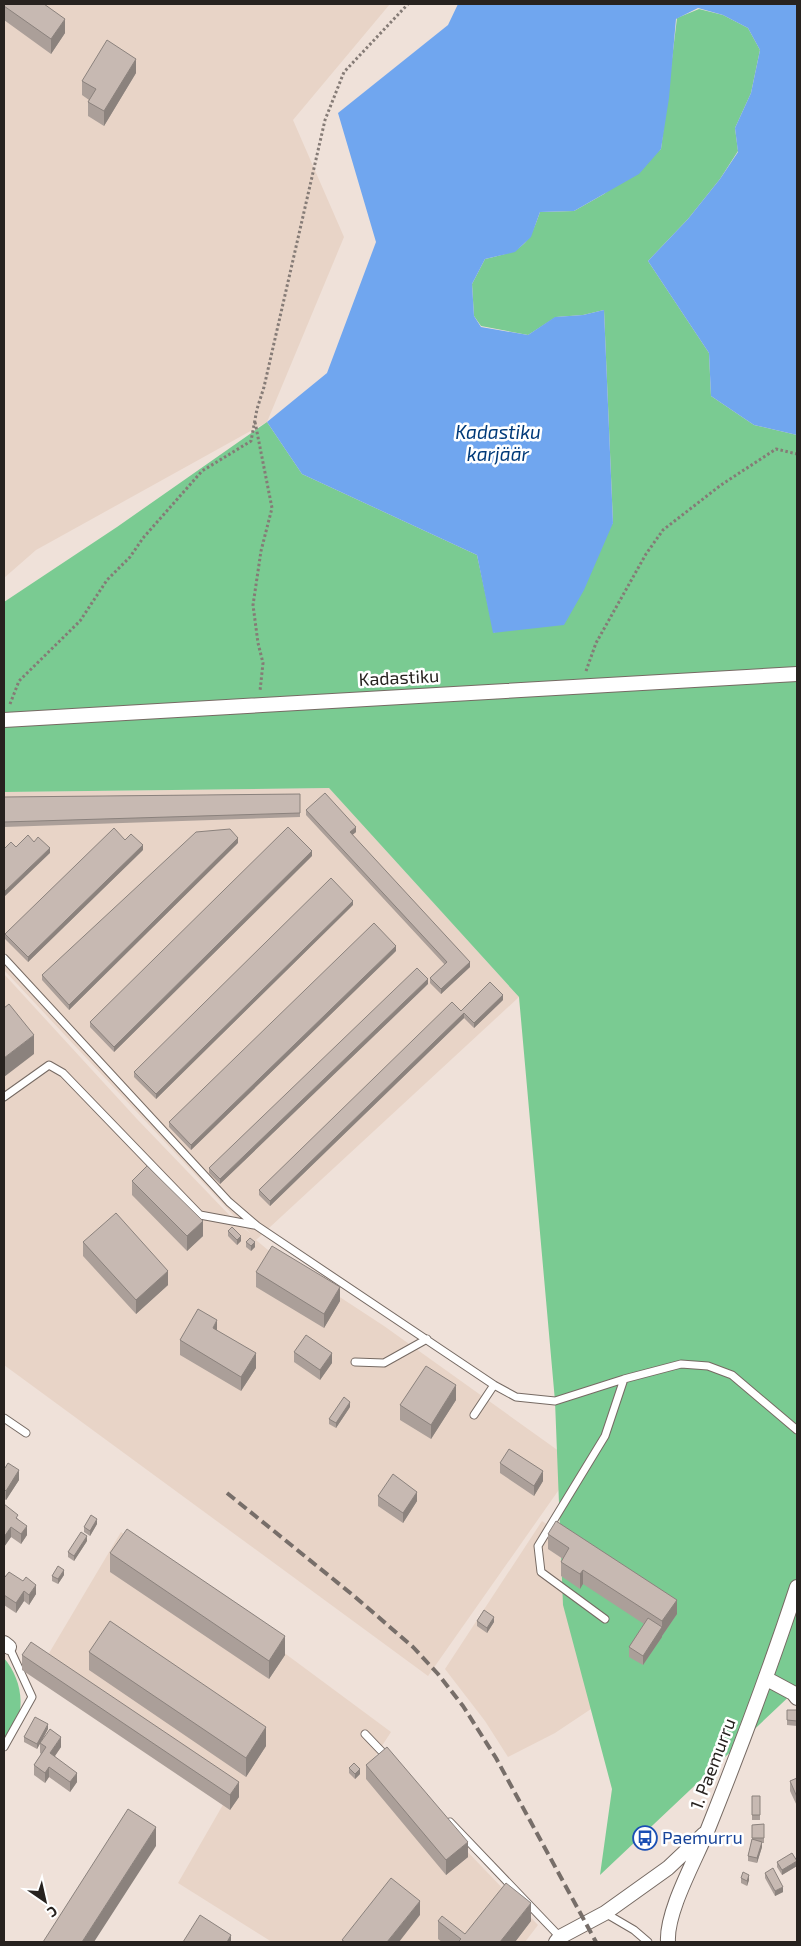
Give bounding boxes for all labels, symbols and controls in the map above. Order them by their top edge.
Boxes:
water label: Kadastiku karjäär [455,420,541,465]
street label: Kadastiku [358,664,440,690]
street label: 1. Paemurru [685,1715,740,1812]
bus stop icon: Paemurru [632,1825,658,1851]
place label: Paemurru [662,1826,743,1848]
north arrow [20,1876,70,1926]
text: С [44,1903,61,1922]

